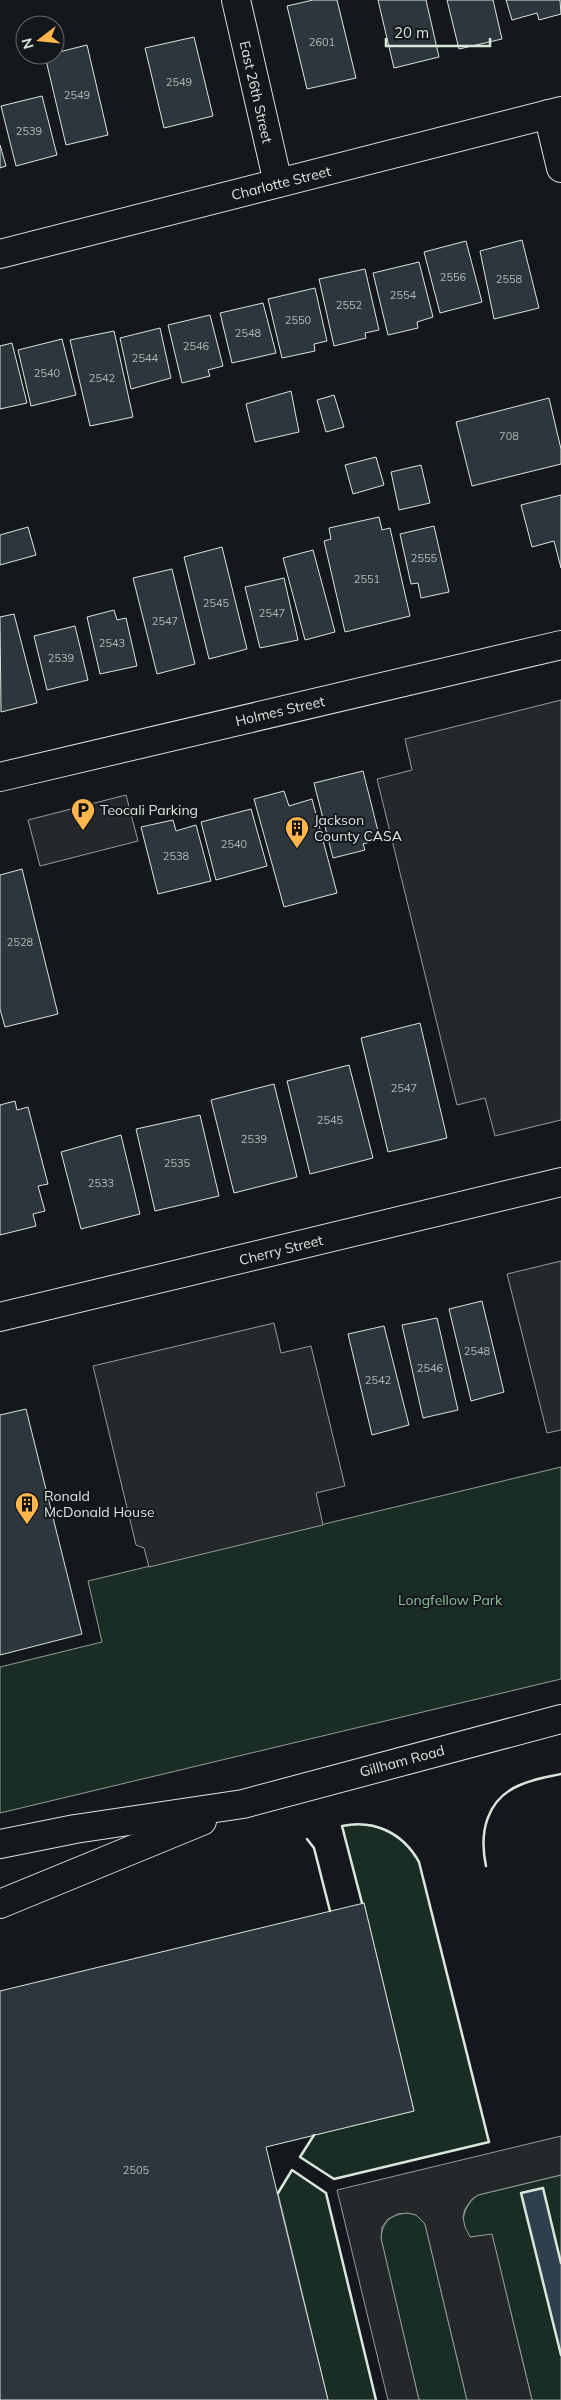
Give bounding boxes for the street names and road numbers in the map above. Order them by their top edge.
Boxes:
street label: East 26th Street [236,39,277,145]
street label: Charlotte Street [229,162,333,204]
street label: Holmes Street [234,692,327,730]
street label: Cherry Street [237,1231,325,1269]
street label: Gillham Road [358,1741,446,1781]

